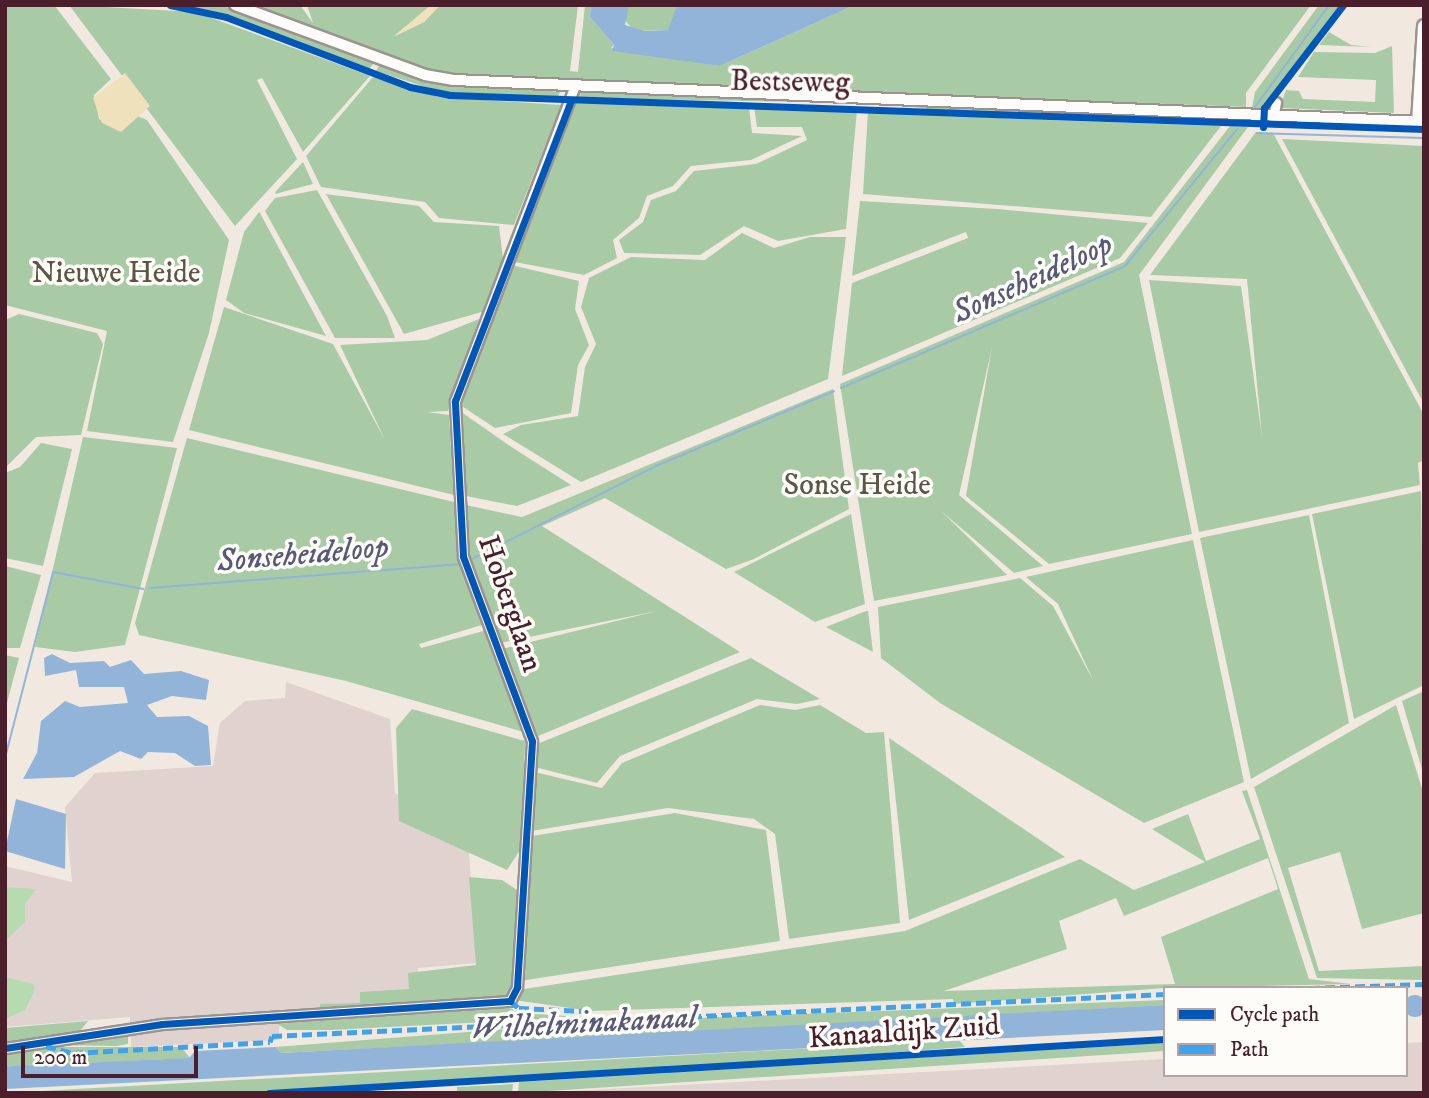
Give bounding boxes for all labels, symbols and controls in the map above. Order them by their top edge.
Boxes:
street label: Bestseweg [730,64,850,102]
water label: Sonseheideloop [947,225,1119,333]
park label: Nieuwe Heide [32,256,200,292]
park label: Sonse Heide [783,468,931,504]
water label: Sonseheideloop [216,528,390,582]
street label: Hoberglaan [469,531,549,677]
legend [1163,986,1408,1077]
water label: Wilhelminakanaal [470,999,698,1049]
text: Cycle path [1230,1002,1319,1028]
street label: Kanaaldijk Zuid [807,1008,1001,1058]
scale bar [24,1032,201,1076]
text: Path [1230,1037,1269,1063]
text: 200 m [34,1045,87,1071]

